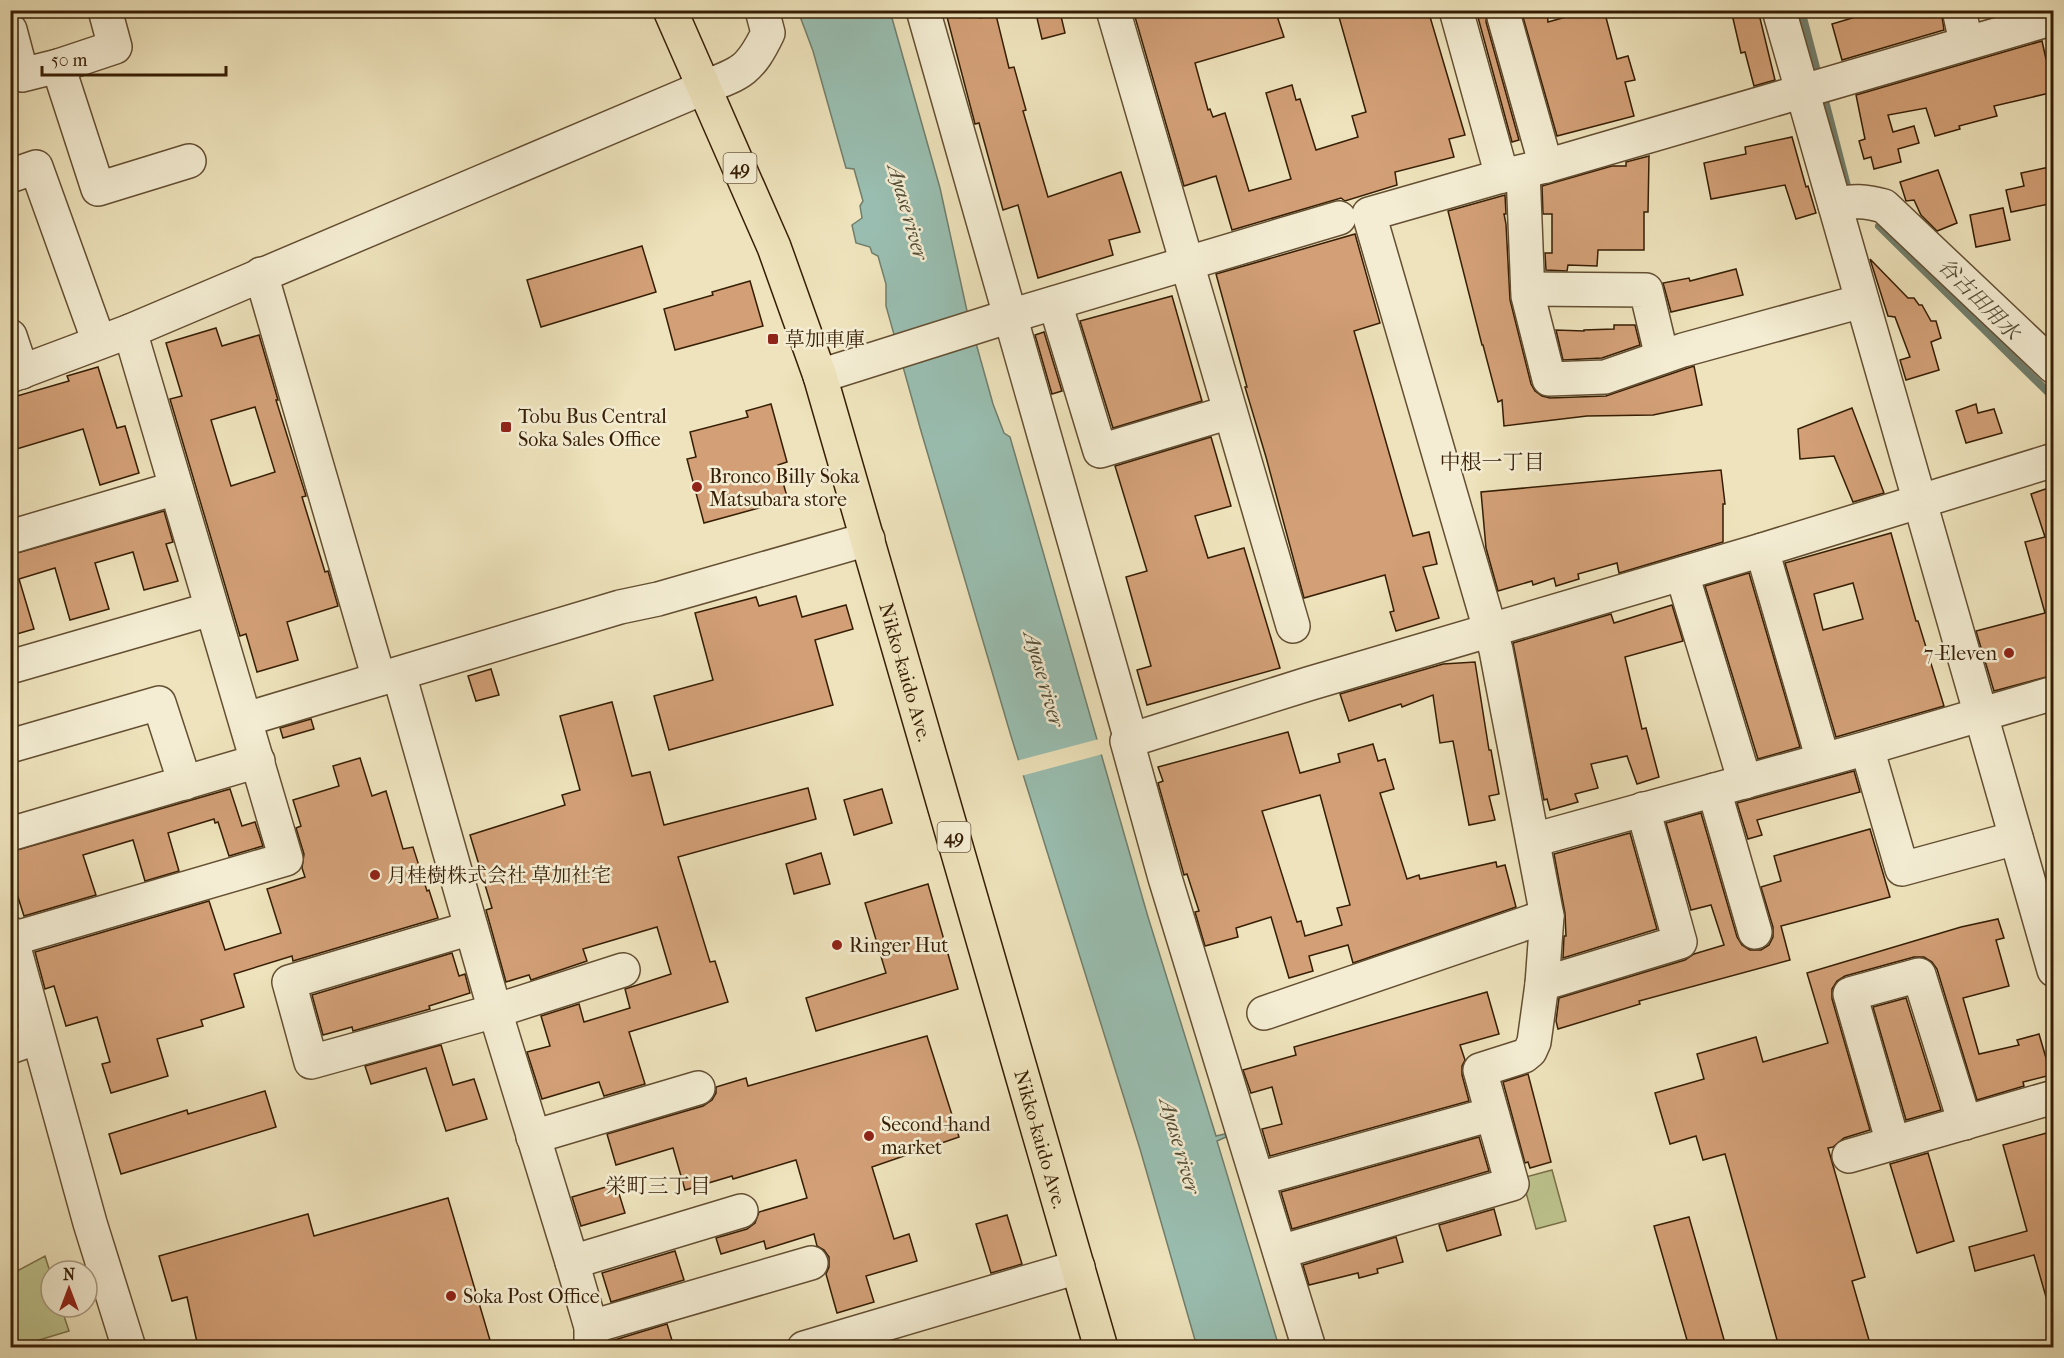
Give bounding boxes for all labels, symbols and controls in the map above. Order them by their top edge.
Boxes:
scale bar [42,39,226,77]
text: 50 m [51,50,88,71]
road number: 49 [724,153,756,183]
water label: Ayase river [882,159,933,264]
water label: 谷古田用水 [1933,253,2026,346]
place label: 草加車庫 [785,328,865,351]
marker: 草加車庫 [766,332,780,346]
place label: Tobu Bus Central Soka Sales Office [518,405,667,451]
marker: Tobu Bus Central Soka Sales Office [499,420,513,434]
district label: 中根一丁目 [1440,450,1545,474]
place label: Bronco Billy Soka Matsubara store [709,465,860,511]
marker: Bronco Billy Soka Matsubara store [690,480,704,494]
street label: Nikko-kaido Ave. [874,600,936,744]
water label: Ayase river [1018,626,1069,731]
place label: 7-Eleven [1924,642,1997,665]
marker: 7-Eleven [2002,646,2016,660]
road number: 49 [938,822,970,852]
place label: 月桂樹株式会社 草加社宅 [387,864,611,887]
marker: 月桂樹株式会社 草加社宅 [368,868,382,882]
place label: Ringer Hut [849,934,948,957]
marker: Ringer Hut [830,938,844,952]
street label: Nikko-kaido Ave. [1009,1067,1071,1211]
water label: Ayase river [1154,1093,1205,1198]
place label: Second-hand market [881,1113,992,1159]
marker: Second-hand market [862,1129,876,1143]
district label: 栄町三丁目 [606,1174,711,1198]
north arrow [39,1259,99,1319]
text: N [63,1265,76,1284]
place label: Soka Post Office [463,1285,600,1308]
marker: Soka Post Office [444,1289,458,1303]

